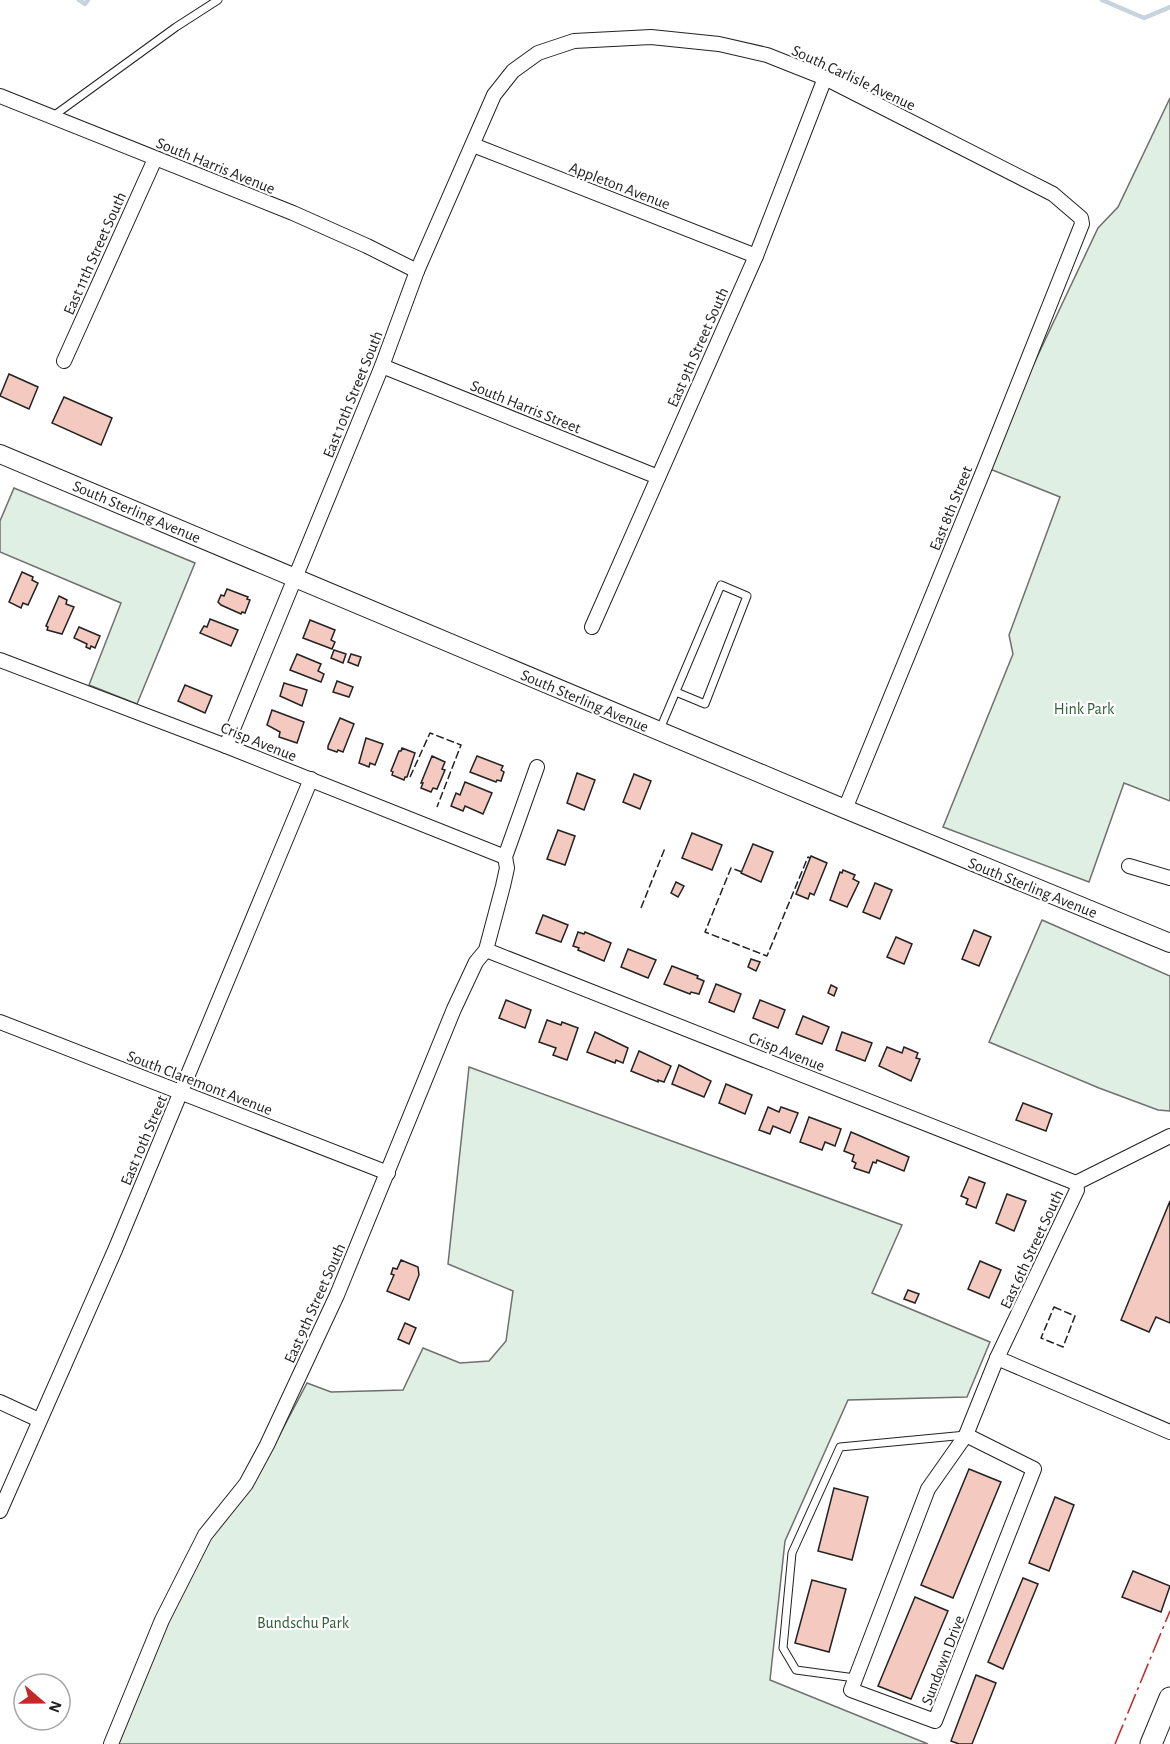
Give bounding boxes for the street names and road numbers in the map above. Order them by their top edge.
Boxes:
street label: South Carlisle Avenue [789,42,918,114]
street label: South Harris Avenue [154,135,277,197]
street label: Appleton Avenue [567,159,672,213]
street label: East 11th Street South [61,190,129,317]
street label: East 9th Street South [664,285,731,410]
street label: East 10th Street South [320,329,386,460]
street label: South Harris Street [468,377,583,436]
street label: East 8th Street [927,464,975,553]
street label: South Sterling Avenue [70,478,203,546]
street label: South Sterling Avenue [518,667,651,735]
street label: Crisp Avenue [218,719,299,764]
street label: South Sterling Avenue [966,855,1099,921]
street label: Crisp Avenue [746,1029,827,1074]
street label: South Claremont Avenue [125,1048,275,1118]
street label: East 10th Street [118,1093,170,1188]
street label: East 6th Street South [997,1188,1066,1311]
street label: East 9th Street South [281,1241,348,1366]
street label: Sundown Drive [918,1613,967,1707]

